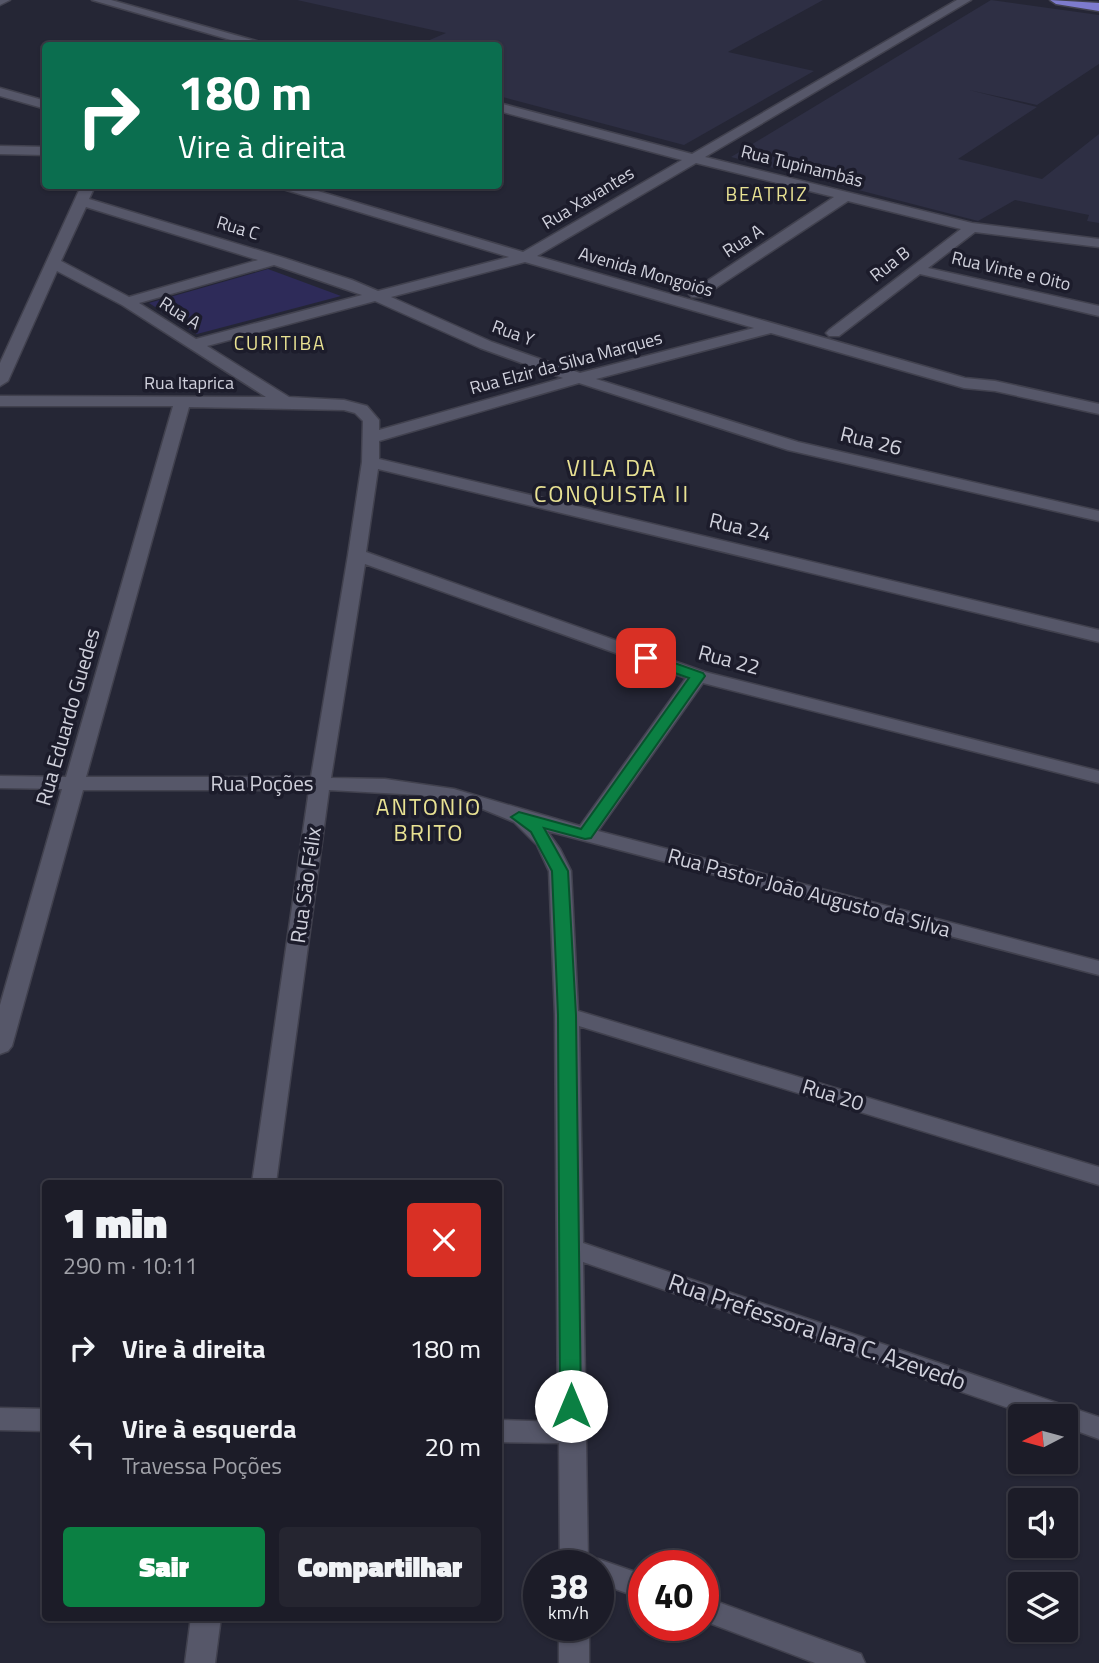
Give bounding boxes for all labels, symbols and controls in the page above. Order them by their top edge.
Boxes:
text: 180 m [178,54,312,129]
icon: right [63,70,154,161]
text: Vire à direita [178,122,346,170]
street label: Rua Tupinambás [738,137,866,194]
street label: Rua Xavantes [536,159,639,236]
district label: BEATRIZ [725,179,809,208]
street label: Rua C [213,208,263,247]
street label: Rua A [717,217,769,264]
street label: Avenida Mongoiós [576,239,717,304]
street label: Rua B [864,239,916,288]
street label: Rua Vinte e Oito [949,244,1073,297]
street label: Rua A [154,289,206,336]
street label: Rua Y [488,312,538,353]
street label: Rua Elzir da Silva Marques [467,324,665,401]
district label: CURITIBA [234,328,326,357]
street label: Rua Itaprica [144,369,234,396]
street label: Rua 26 [837,417,906,463]
district label: VILA DA CONQUISTA II [534,450,690,511]
street label: Rua 24 [706,503,774,549]
street label: Rua Eduardo Guedes [26,624,108,809]
pin [616,628,676,688]
street label: Rua 22 [695,635,764,683]
icon: arrive [627,639,665,677]
street label: Rua Poções [210,767,314,799]
district label: ANTONIO BRITO [376,789,482,850]
street label: Rua São Félix [281,824,329,945]
street label: Rua Pastor João Augusto da Silva [664,839,955,945]
street label: Rua 20 [799,1070,868,1119]
text: 1 min [63,1190,167,1254]
button: close [407,1203,481,1277]
text: 290 m · 10:11 [63,1248,198,1283]
street label: Rua Prefessora Iara C. Azevedo [664,1263,971,1399]
icon: right [63,1329,101,1367]
text: Vire à direita [122,1329,265,1368]
text: 180 m [410,1329,481,1368]
position arrow [534,1369,608,1443]
north arrow [1008,1404,1078,1474]
map controls [1008,1404,1078,1642]
text: Vire à esquerda [122,1409,297,1448]
icon: left [63,1427,101,1465]
text: 20 m [424,1427,481,1466]
text: Travessa Poções [122,1448,282,1483]
button: sound [1008,1488,1078,1558]
button: Sair [63,1527,265,1607]
button: Compartilhar [279,1527,481,1607]
speed limit sign: 40 [628,1550,719,1641]
text: 38 [549,1559,588,1613]
button: layers [1008,1572,1078,1642]
text: km/h [548,1599,589,1626]

